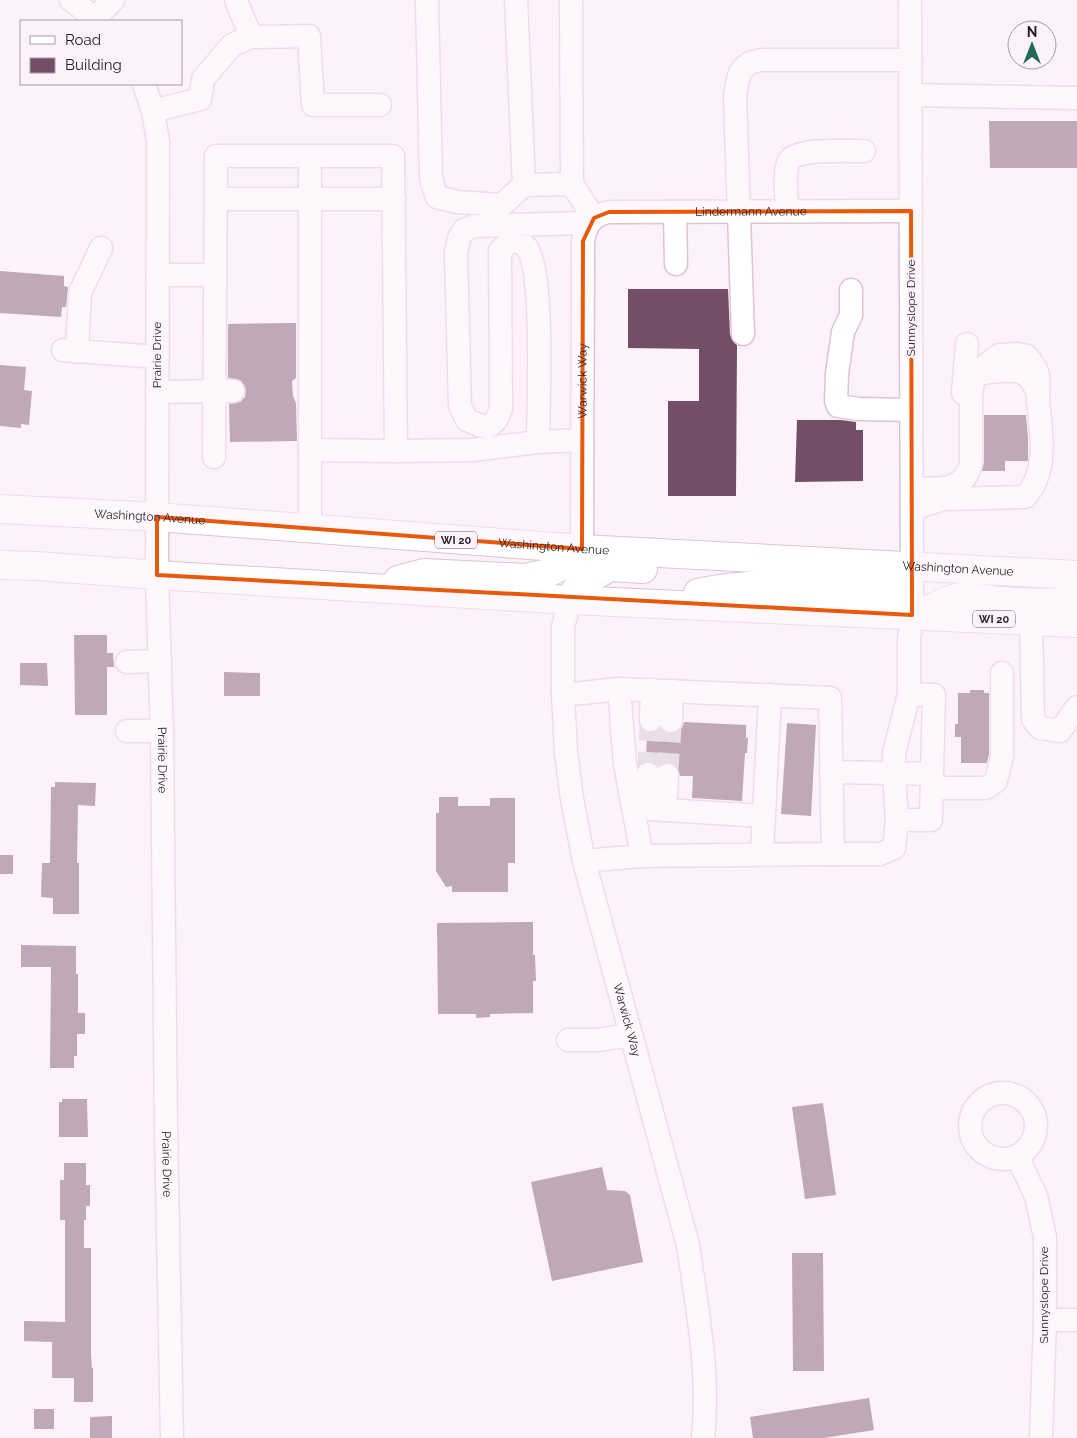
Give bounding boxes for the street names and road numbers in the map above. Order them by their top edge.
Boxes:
street label: Lindermann Avenue [695,204,807,219]
street label: Sunnyslope Drive [904,260,918,356]
street label: Prairie Drive [150,322,164,388]
street label: Warwick Way [575,343,590,419]
street label: Washington Avenue [94,507,206,528]
road number: WI 20 [435,532,477,548]
street label: Washington Avenue [498,536,610,557]
street label: Washington Avenue [902,559,1014,579]
road number: WI 20 [973,610,1015,628]
street label: Prairie Drive [155,727,170,793]
street label: Warwick Way [610,982,644,1059]
street label: Prairie Drive [159,1131,174,1197]
street label: Sunnyslope Drive [1037,1247,1051,1343]

